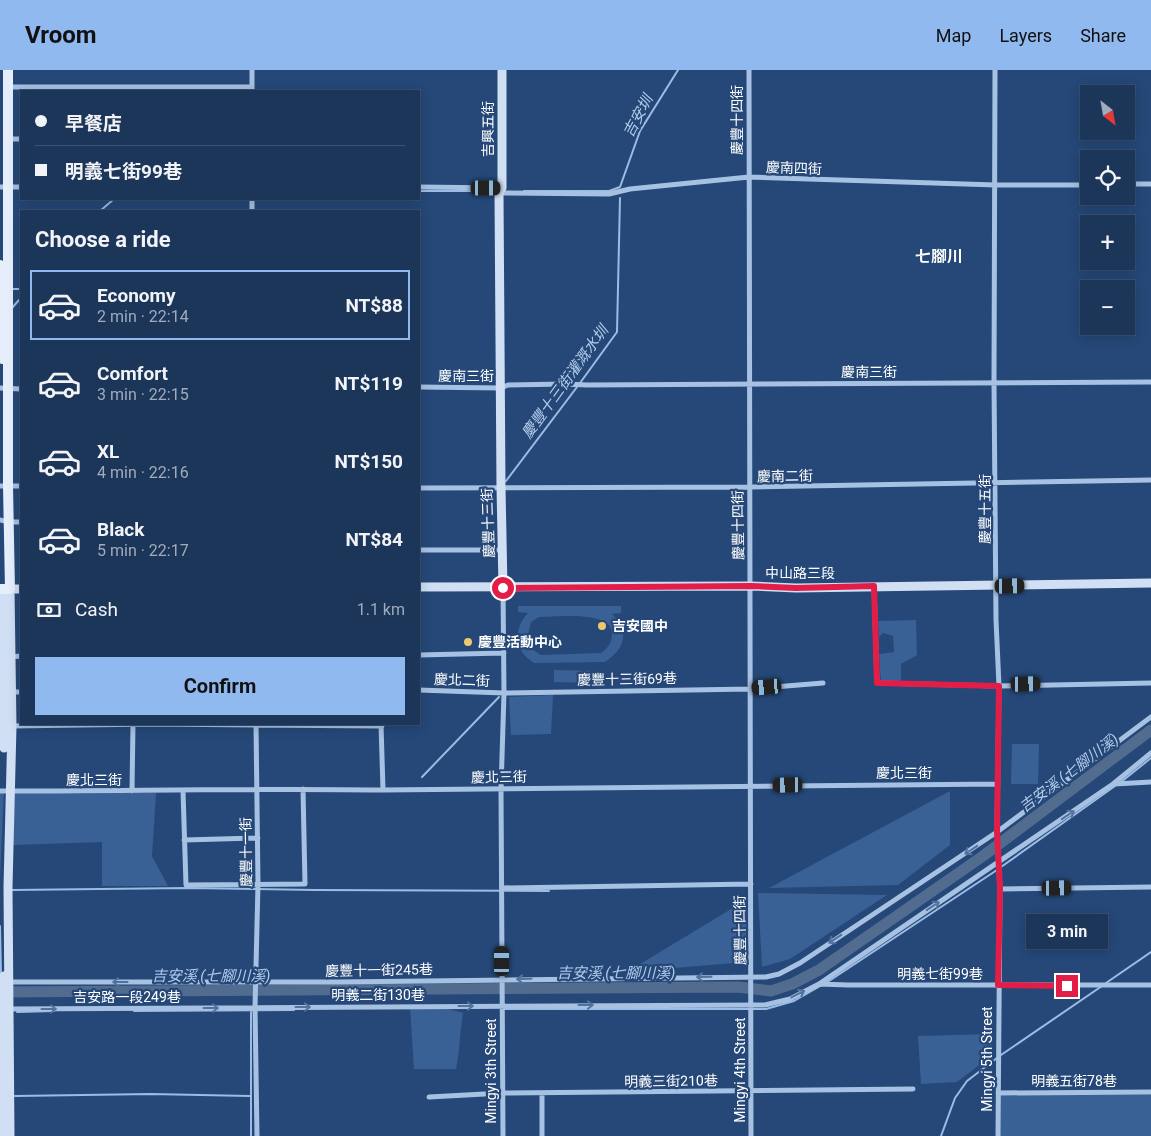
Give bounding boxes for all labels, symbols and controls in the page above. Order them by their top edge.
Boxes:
text: Vroom [25,21,97,49]
text: Map [936,25,971,46]
text: Layers [999,25,1052,46]
text: Share [1080,25,1126,46]
street label: 慶豐十四街 [729,85,745,155]
north arrow [1080,85,1135,140]
map controls [1080,85,1135,335]
water label: 吉安圳 [619,90,657,140]
street label: 吉興五街 [480,101,496,157]
text: 早餐店 [65,112,122,135]
button: locate [1080,150,1135,205]
street label: 慶南四街 [766,159,822,177]
text: 明義七街99巷 [65,160,182,183]
car [471,181,501,196]
button: + [1080,215,1135,270]
text: Choose a ride [35,227,171,252]
district label: 七腳川 [915,247,963,266]
button: − [1080,280,1135,335]
icon: car [37,283,82,328]
text: Economy [97,284,176,307]
text: NT$88 [345,294,403,317]
text: 2 min · 22:14 [97,307,189,326]
water label: 慶豐十三街灌溉水圳 [518,320,613,442]
icon: car [37,361,82,406]
text: Comfort [97,362,168,385]
street label: 慶南三街 [841,364,897,380]
street label: 慶南三街 [438,368,494,384]
text: NT$119 [334,372,403,395]
text: 3 min · 22:15 [97,385,189,404]
icon: car [37,439,82,484]
text: XL [97,440,119,463]
text: NT$150 [334,450,403,473]
text: 4 min · 22:16 [97,463,189,482]
street label: 慶南二街 [757,468,813,484]
street label: 慶豐十五街 [977,474,993,544]
street label: 慶豐十三街 [479,488,497,558]
street label: 慶豐十四街 [729,490,747,560]
icon: car [37,517,82,562]
text: Black [97,518,144,541]
text: NT$84 [345,528,403,551]
text: 5 min · 22:17 [97,541,189,560]
street label: 中山路三段 [765,565,835,581]
route start [492,577,514,599]
car [994,578,1025,594]
icon: cash [35,596,63,624]
text: Cash [75,598,118,621]
text: 1.1 km [357,600,405,619]
place label: 吉安國中 [612,618,668,634]
marker: 吉安國中 [596,620,608,632]
place label: 慶豐活動中心 [478,634,562,650]
marker: 慶豐活動中心 [462,636,474,648]
button: Confirm [35,657,405,715]
street label: 慶豐十三街69巷 [577,670,677,688]
street label: 慶北二街 [434,671,490,689]
car [1010,676,1041,692]
car [751,678,782,696]
water label: 吉安溪 (七腳川溪) [1016,730,1122,816]
street label: 慶北三街 [876,765,932,781]
street label: 慶北三街 [471,769,527,785]
street label: 慶北三街 [66,772,122,788]
car [772,777,803,793]
one-way arrow [1061,810,1075,820]
street label: 慶豐十一街 [237,817,255,887]
one-way arrow [964,844,978,855]
car [1041,880,1072,896]
street label: 慶豐十四街 [731,895,749,965]
one-way arrow [926,900,940,910]
callout: 3 min [1026,914,1108,948]
text: 3 min [1047,922,1087,941]
one-way arrow [829,935,843,945]
car [494,946,509,976]
street label: 慶豐十一街245巷 [325,961,433,979]
water label: 吉安溪 (七腳川溪) [557,964,675,982]
street label: 明義七街99巷 [897,966,983,982]
water label: 吉安溪 (七腳川溪) [152,967,270,985]
one-way arrow [696,972,712,982]
one-way arrow [516,974,532,984]
route end [1056,975,1078,997]
one-way arrow [112,977,128,986]
street label: 明義二街130巷 [331,987,425,1003]
street label: 吉安路一段249巷 [73,989,181,1005]
one-way arrow [790,989,805,999]
one-way arrow [578,1000,594,1010]
one-way arrow [458,1001,474,1011]
one-way arrow [295,1002,311,1012]
one-way arrow [203,1003,219,1012]
one-way arrow [40,1004,56,1014]
street label: Mingyi 5th Street [979,1006,995,1112]
street label: Mingyi 4th Street [732,1017,748,1123]
street label: Mingyi 3th Street [483,1018,499,1124]
street label: 明義三街210巷 [624,1072,718,1090]
street label: 明義五街78巷 [1031,1073,1117,1089]

